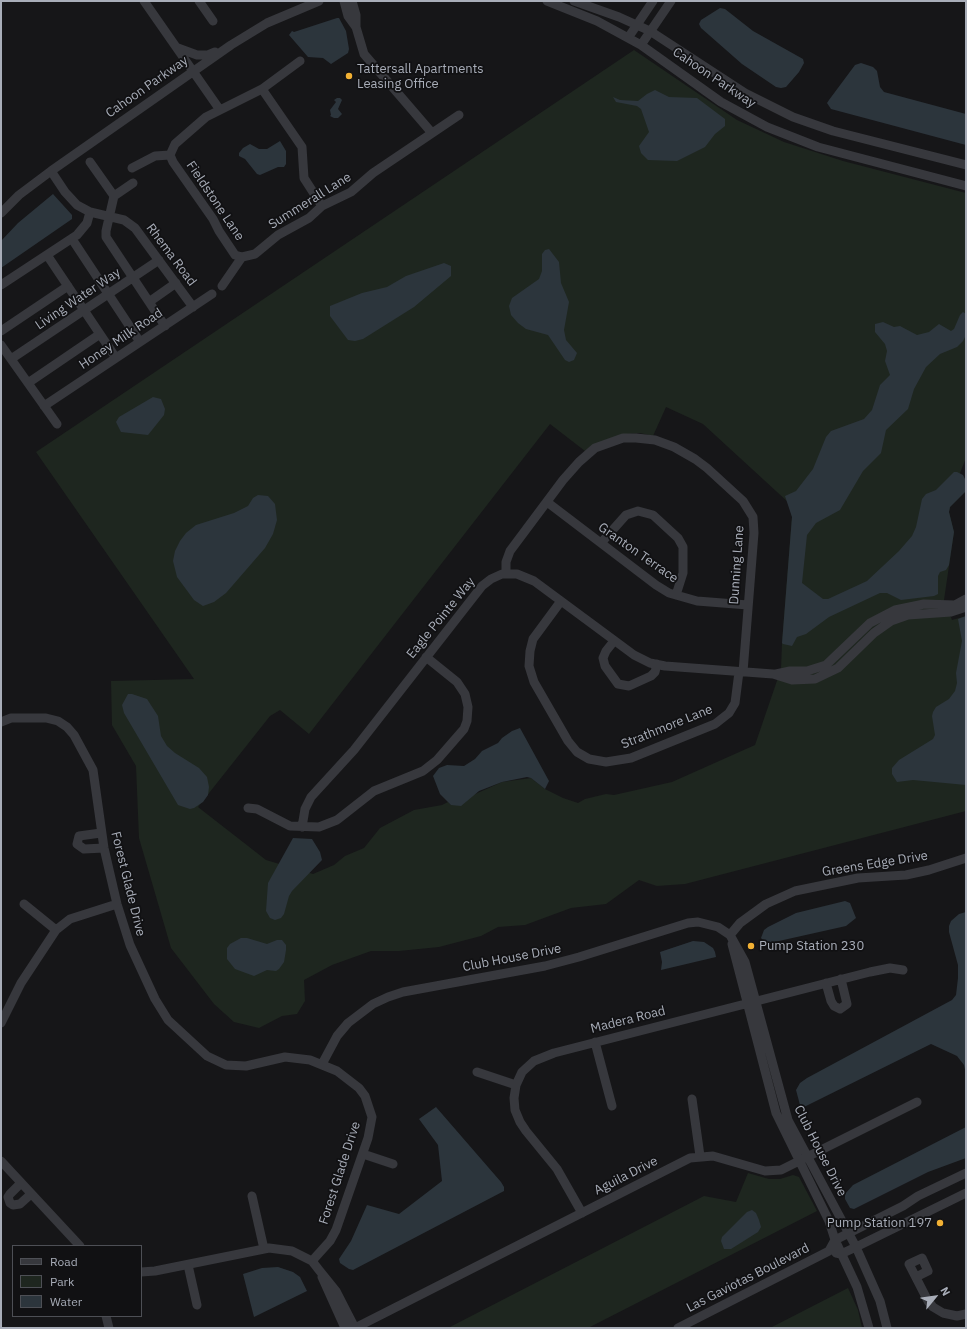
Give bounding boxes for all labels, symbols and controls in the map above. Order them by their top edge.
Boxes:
street label: Cahoon Parkway [669,44,759,112]
street label: Cahoon Parkway [103,53,191,121]
place label: Tattersall Apartments Leasing Office [357,61,484,92]
marker: Tattersall Apartments Leasing Office [344,71,354,81]
street label: Fieldstone Lane [183,158,247,244]
street label: Summerall Lane [266,169,354,233]
street label: Rhema Road [142,221,200,289]
street label: Living Water Way [32,265,124,333]
street label: Honey Milk Road [76,305,166,373]
street label: Granton Terrace [595,520,681,586]
street label: Dunning Lane [726,525,748,605]
street label: Eagle Pointe Way [403,574,479,662]
street label: Strathmore Lane [619,702,715,752]
street label: Forest Glade Drive [107,830,149,938]
street label: Greens Edge Drive [821,848,929,880]
place label: Pump Station 230 [759,938,864,954]
street label: Club House Drive [461,941,563,975]
marker: Pump Station 230 [746,941,756,951]
street label: Madera Road [589,1003,667,1037]
street label: Club House Drive [790,1103,850,1199]
street label: Forest Glade Drive [316,1120,364,1226]
street label: Aguila Drive [591,1153,661,1199]
place label: Pump Station 197 [827,1215,932,1231]
marker: Pump Station 197 [935,1218,945,1228]
street label: Las Gaviotas Boulevard [684,1240,812,1316]
legend [12,1245,142,1317]
text: Road [50,1254,78,1269]
text: Park [50,1274,74,1289]
north arrow [915,1277,955,1317]
text: N [937,1284,954,1298]
text: Water [50,1294,82,1309]

